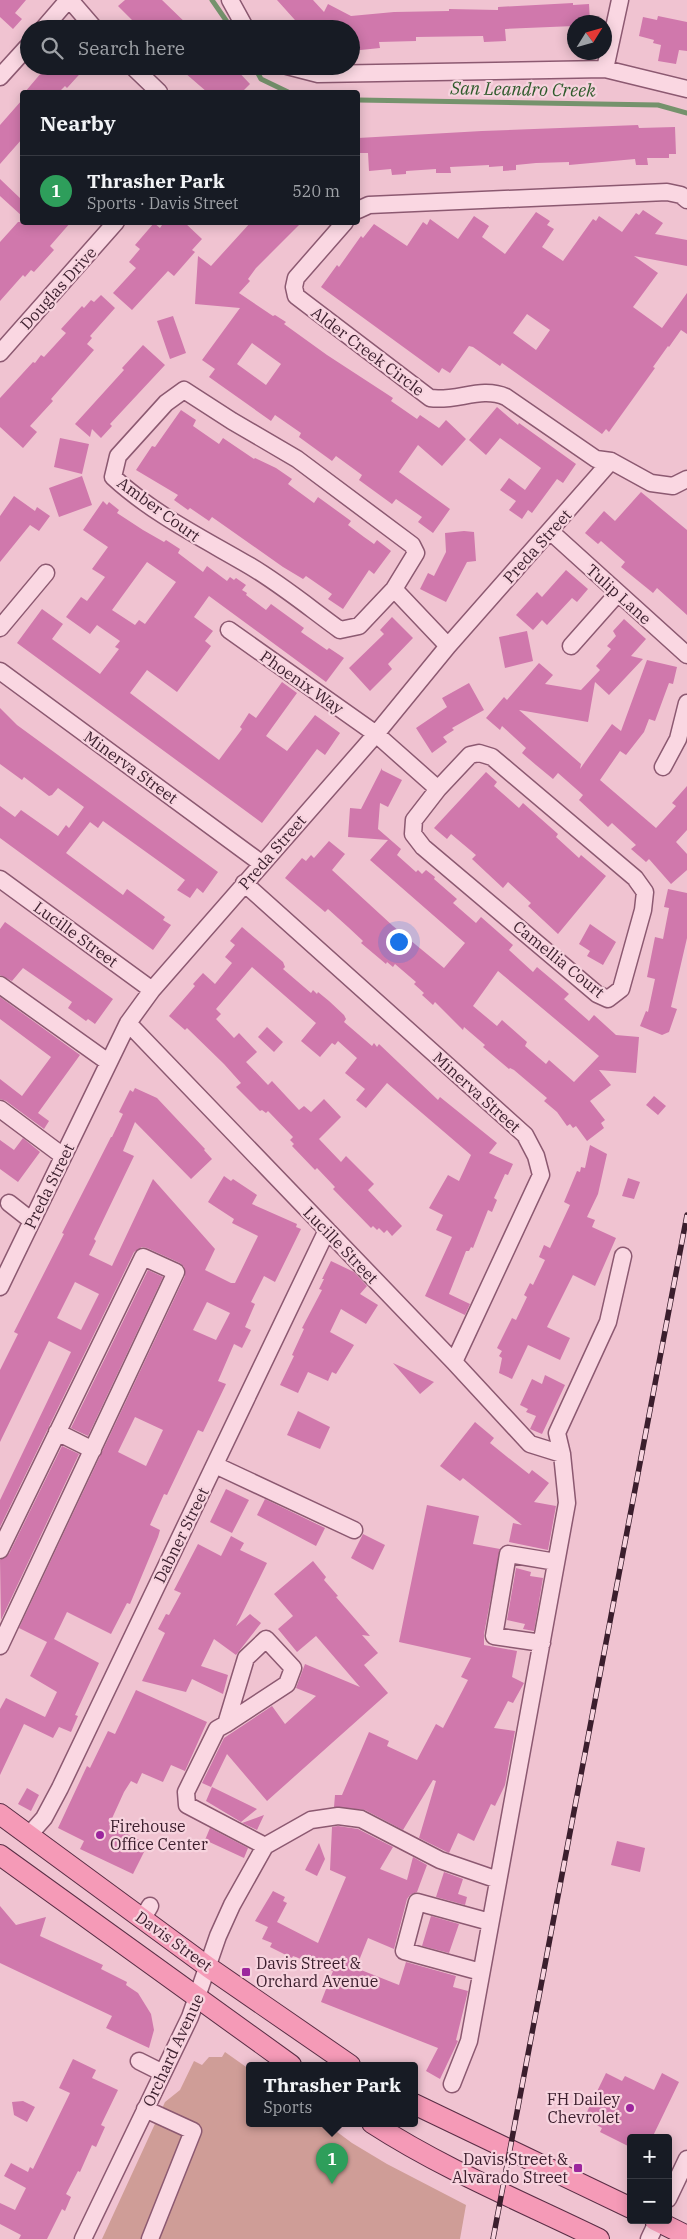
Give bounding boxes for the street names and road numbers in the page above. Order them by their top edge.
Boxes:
street label: Douglas Drive [16,243,100,333]
street label: Alder Creek Circle [308,302,428,400]
street label: Amber Court [114,472,205,546]
street label: Preda Street [499,505,576,587]
street label: Tulip Lane [582,560,656,628]
street label: Phoenix Way [256,646,348,718]
street label: Minerva Street [80,726,182,808]
street label: Preda Street [234,810,310,894]
street label: Lucille Street [30,897,122,971]
street label: Camellia Court [509,916,609,1002]
street label: Minerva Street [429,1047,525,1137]
street label: Preda Street [20,1140,78,1232]
street label: Lucille Street [299,1202,383,1288]
street label: Dabner Street [149,1484,213,1586]
street label: Davis Street [132,1906,217,1976]
street label: Orchard Avenue [138,1990,208,2110]

